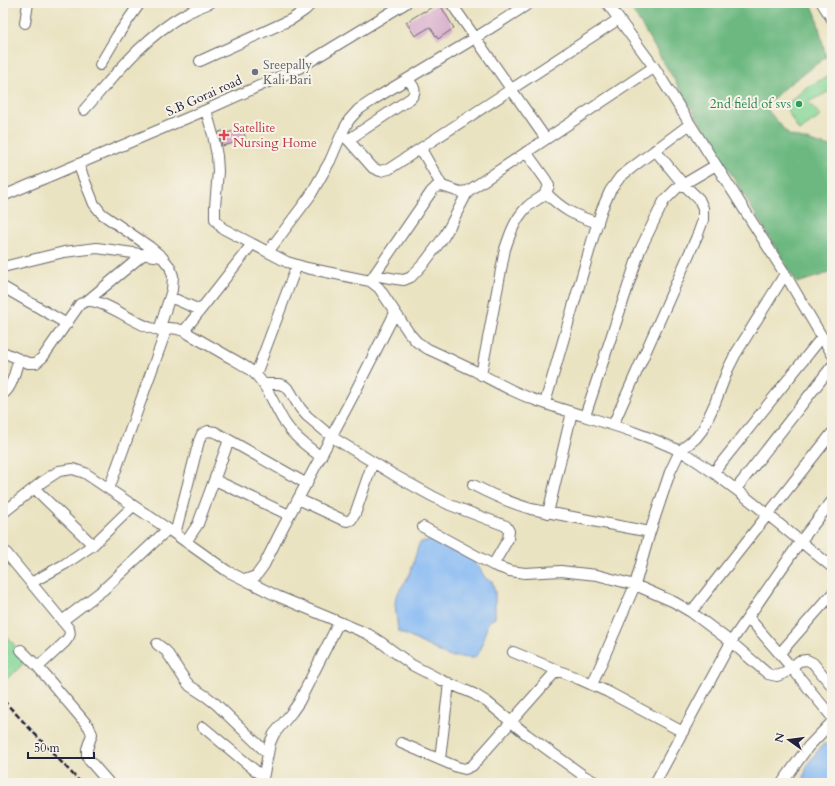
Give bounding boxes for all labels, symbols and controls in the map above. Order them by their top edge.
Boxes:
place label: Sreepally Kali Bari [263,56,312,89]
marker: Sreepally Kali Bari [250,67,260,77]
street label: S.B Gorai road [163,71,245,121]
place label: 2nd field of svs [710,95,791,113]
marker: 2nd field of svs [794,99,804,109]
place label: Satellite Nursing Home [233,119,317,152]
marker: Satellite Nursing Home [218,129,230,141]
north arrow [769,720,809,760]
text: N [771,731,788,744]
scale bar [28,734,94,760]
text: 50 m [34,740,61,756]

